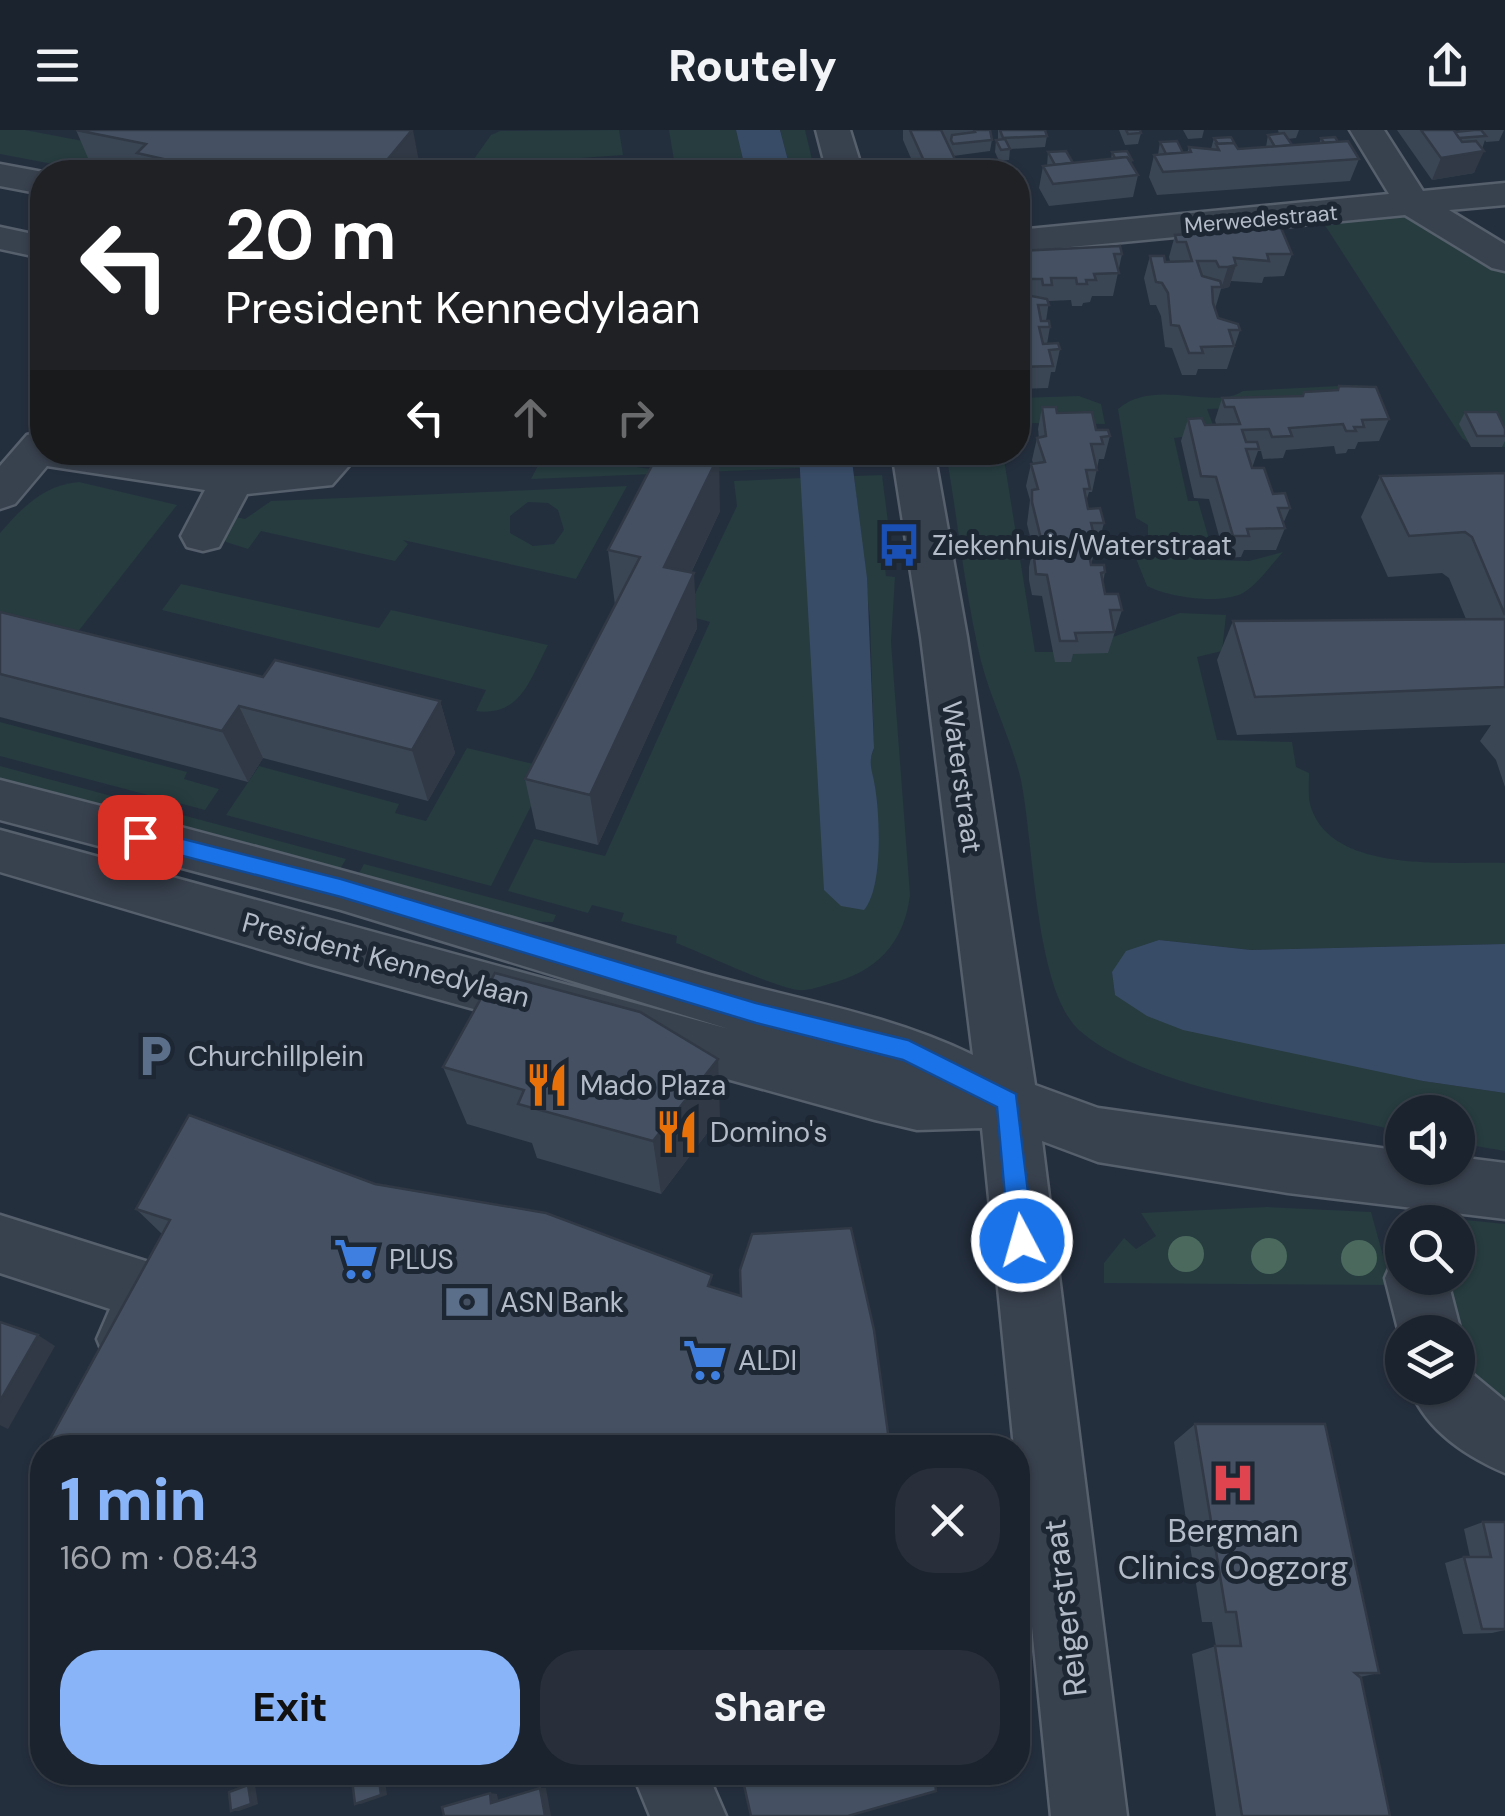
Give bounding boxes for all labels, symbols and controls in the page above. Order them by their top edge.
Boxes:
text: Routely [668,36,837,95]
icon: menu [30,38,85,93]
icon: share [1420,38,1475,93]
text: 20 m [225,190,397,281]
street label: Merwedestraat [1183,198,1339,240]
icon: left [60,200,190,330]
text: President Kennedylaan [225,278,701,337]
icon: left [398,390,453,445]
icon: ahead [503,390,558,445]
icon: right [608,390,663,445]
bus stop icon: Ziekenhuis/Waterstraat [875,521,923,569]
place label: Ziekenhuis/Waterstraat [932,527,1232,564]
street label: Waterstraat [933,699,991,855]
pin [98,795,183,880]
icon: arrive [113,810,168,865]
street label: President Kennedylaan [238,904,534,1016]
parking icon: Churchillplein [131,1032,179,1080]
place label: Churchillplein [188,1038,364,1075]
restaurant icon: Mado Plaza [523,1061,571,1109]
place label: Mado Plaza [580,1067,726,1104]
map controls [1385,1095,1475,1405]
button: sound [1385,1095,1475,1185]
restaurant icon: Domino's [653,1108,701,1156]
place label: Domino's [710,1114,828,1151]
position arrow [970,1189,1074,1293]
button: search [1385,1205,1475,1295]
supermarket icon: PLUS [332,1235,380,1283]
place label: PLUS [389,1241,454,1278]
bank icon: ASN Bank [443,1278,491,1326]
place label: ASN Bank [500,1284,624,1321]
button: layers [1385,1315,1475,1405]
supermarket icon: ALDI [681,1336,729,1384]
place label: ALDI [738,1342,797,1379]
hospital icon: Bergman Clinics Oogzorg [1209,1459,1257,1507]
text: 1 min [60,1460,207,1539]
button: close [895,1468,1000,1573]
place label: Bergman Clinics Oogzorg [1118,1510,1348,1589]
street label: Reigerstraat [1033,1517,1097,1699]
text: 160 m · 08:43 [60,1537,259,1579]
button: Exit [60,1650,520,1765]
button: Share [540,1650,1000,1765]

